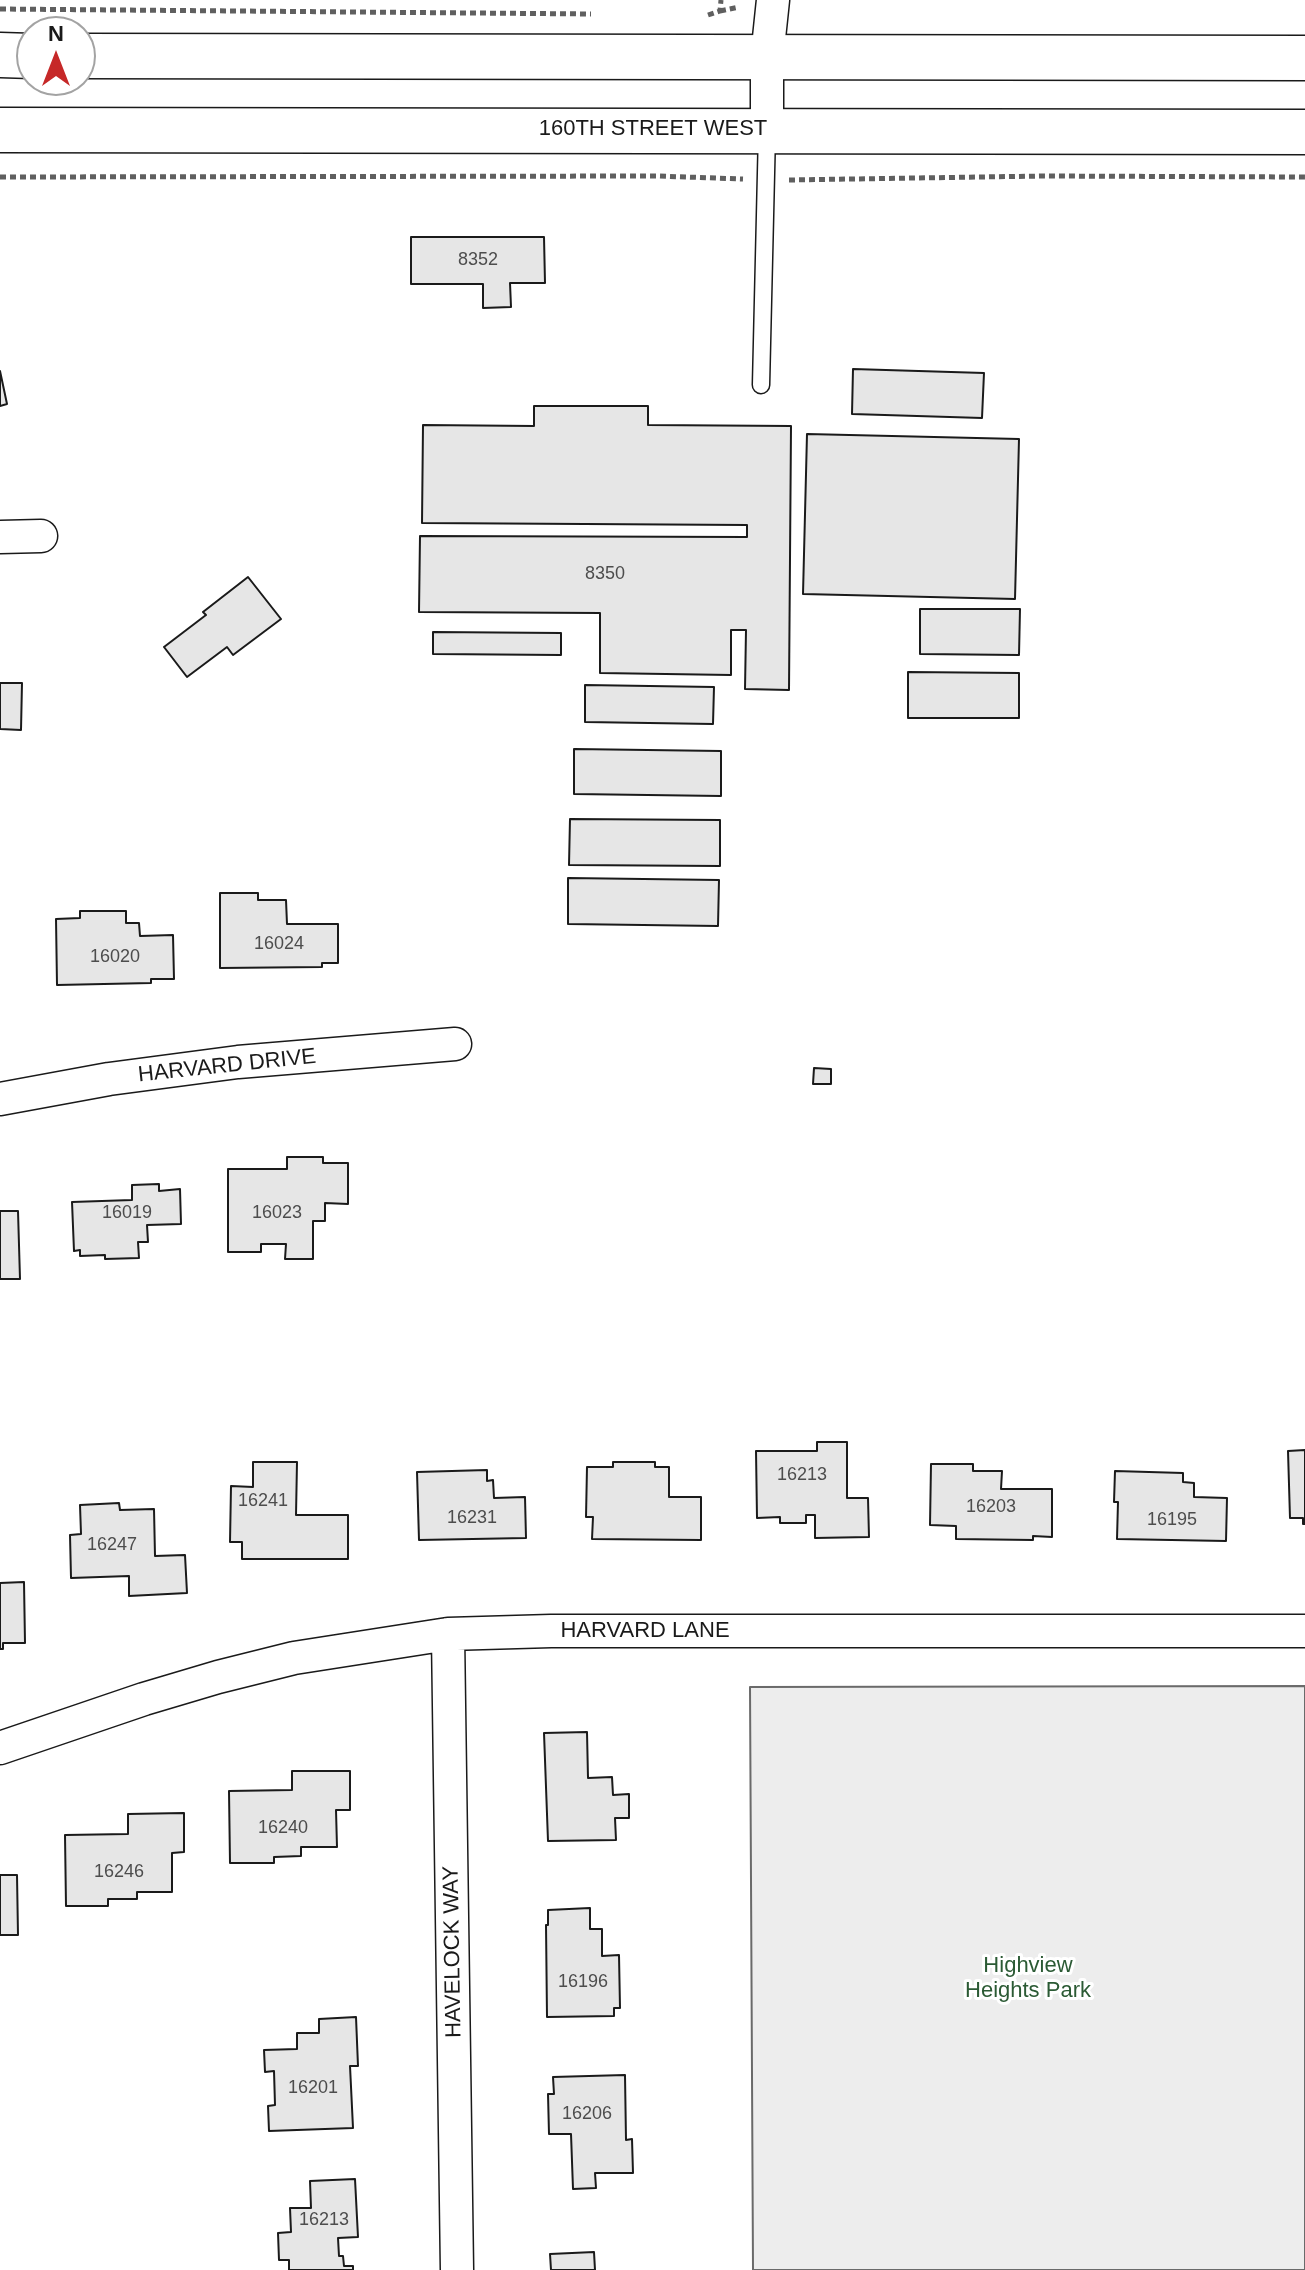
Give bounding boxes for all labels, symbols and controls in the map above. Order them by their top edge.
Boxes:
north arrow [16,16,96,96]
text: N [48,21,64,46]
street label: 160TH STREET WEST [539,116,767,142]
house number: 8352 [458,249,498,271]
house number: 8350 [585,563,625,585]
house number: 16024 [254,933,304,955]
house number: 16020 [90,946,140,968]
street label: HARVARD DRIVE [137,1044,317,1088]
house number: 16019 [102,1202,152,1224]
house number: 16023 [252,1202,302,1224]
house number: 16213 [777,1464,827,1486]
house number: 16241 [238,1490,288,1512]
house number: 16203 [966,1496,1016,1518]
house number: 16231 [447,1507,497,1529]
house number: 16195 [1147,1509,1197,1531]
house number: 16247 [87,1534,137,1556]
street label: HARVARD LANE [560,1618,730,1644]
house number: 16240 [258,1817,308,1839]
house number: 16246 [94,1861,144,1883]
street label: HAVELOCK WAY [438,1866,468,2038]
park label: Highview Heights Park [965,1953,1091,2004]
house number: 16196 [558,1971,608,1993]
house number: 16201 [288,2077,338,2099]
house number: 16206 [562,2103,612,2125]
house number: 16213 [299,2209,349,2231]

